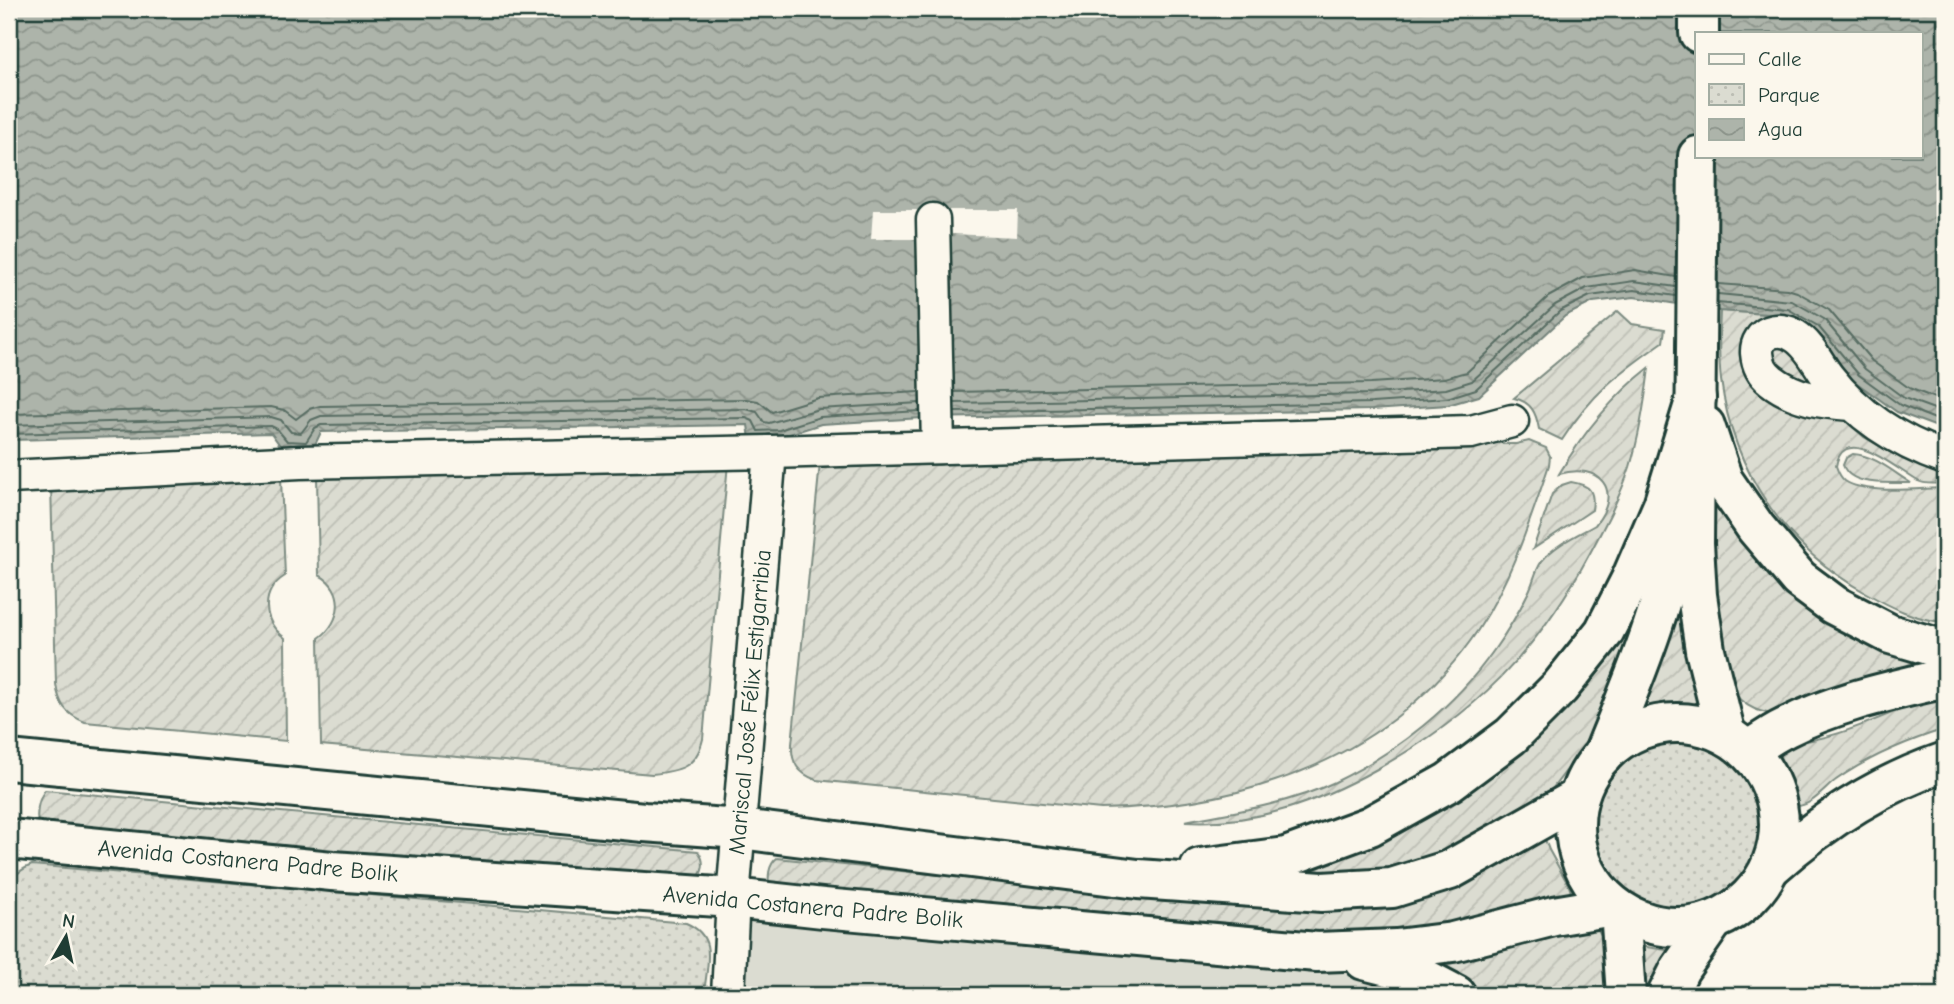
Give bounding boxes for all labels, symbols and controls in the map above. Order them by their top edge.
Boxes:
legend [1695,32,1923,158]
text: Calle [1758,47,1801,71]
text: Parque [1758,83,1820,107]
text: Agua [1758,117,1803,141]
street label: Mariscal José Félix Estigarribia [723,548,777,856]
street label: Avenida Costanera Padre Bolik [97,834,399,888]
street label: Avenida Costanera Padre Bolik [662,880,964,934]
north arrow [32,902,102,972]
text: N [61,909,76,933]

